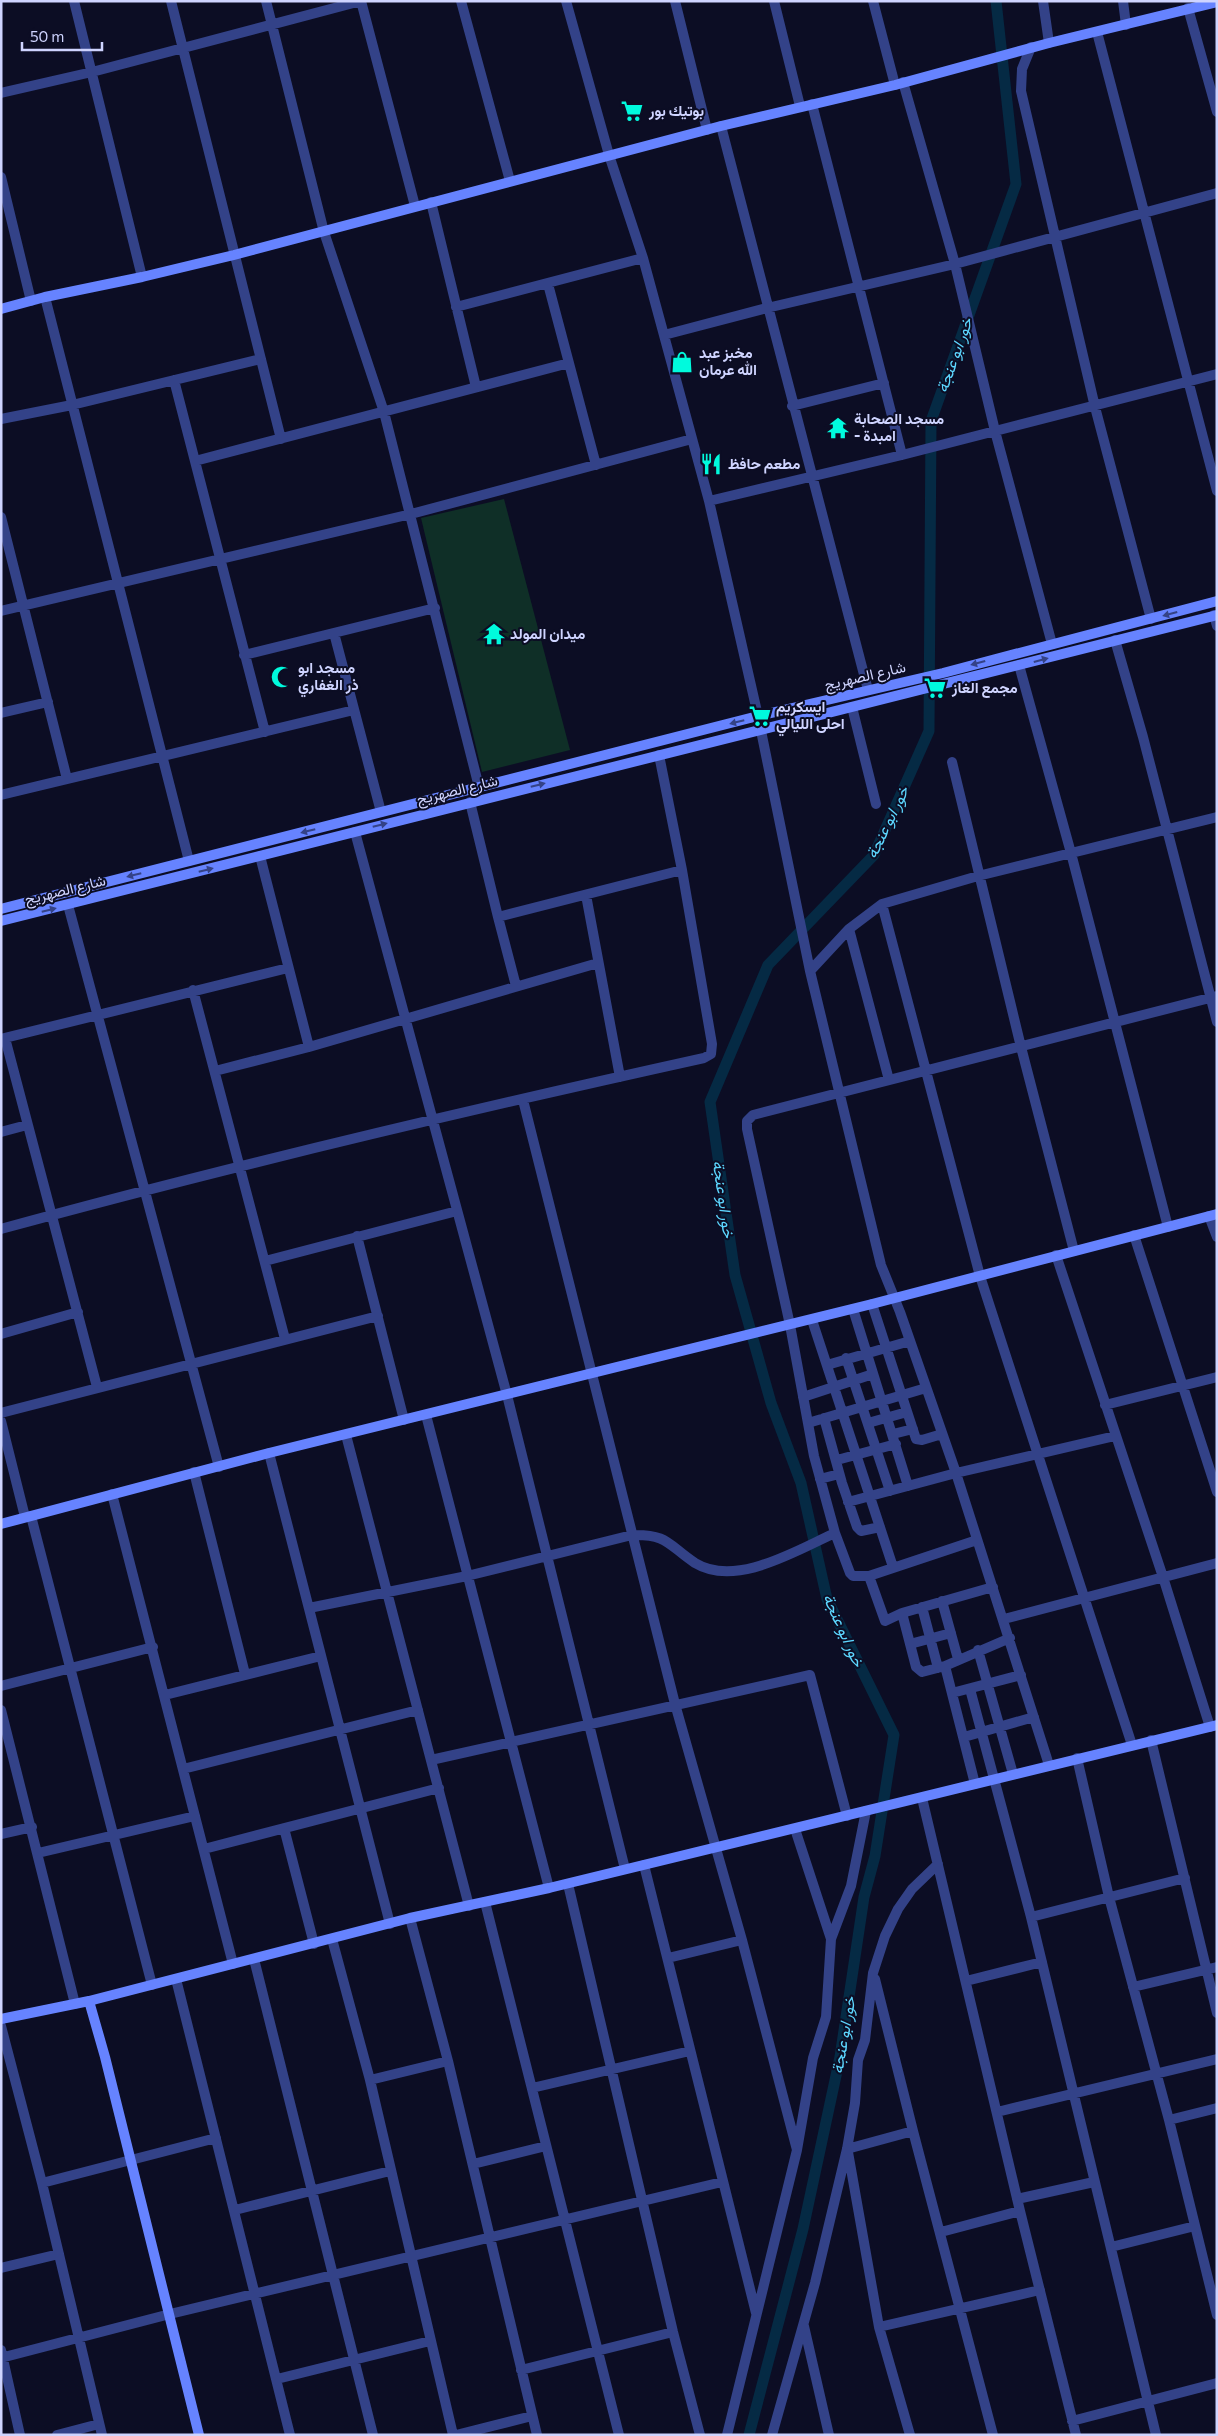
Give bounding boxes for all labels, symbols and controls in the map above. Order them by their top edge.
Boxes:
scale bar [22,20,102,52]
text: 50 m [30,27,64,45]
supermarket icon: بوتيك بور [619,98,645,124]
place label: بوتيك بور [648,101,704,120]
water label: خور ابو عنجة [931,314,978,395]
place label: مخبز عبد الله عرمان [699,343,757,379]
shop icon: مخبز عبد الله عرمان [669,349,695,375]
place label: مسجد الصحابة - امبدة [854,409,944,445]
temple icon: مسجد الصحابة - امبدة [825,415,851,441]
restaurant icon: مطعم حافظ [698,451,724,477]
place label: مطعم حافظ [728,454,800,474]
one-way arrow [1162,610,1177,618]
temple icon: ميدان المولد [481,621,507,647]
place label: ميدان المولد [510,624,585,643]
one-way arrow [1033,655,1048,663]
street label: شارع الصهريج [822,657,908,696]
place label: مسجد ابو ذر الغفاري [298,658,359,698]
one-way arrow [971,660,986,668]
mosque icon: مسجد ابو ذر الغفاري [269,664,295,690]
supermarket icon: مجمع الغاز [922,675,948,701]
place label: مجمع الغاز [951,678,1018,698]
place label: ايسكريم احلى الليالي [776,697,845,737]
supermarket icon: ايسكريم احلى الليالي [747,703,773,729]
one-way arrow [729,718,745,726]
street label: شارع الصهريج [414,770,500,811]
one-way arrow [530,781,546,789]
water label: خور ابو عنجة [861,781,915,862]
one-way arrow [373,821,388,829]
one-way arrow [301,827,316,835]
one-way arrow [199,865,214,873]
street label: شارع الصهريج [22,870,108,911]
one-way arrow [126,871,141,879]
one-way arrow [41,906,56,914]
water label: خور ابو عنجة [708,1159,740,1240]
water label: خور ابو عنجة [818,1590,870,1671]
water label: خور ابو عنجة [826,1994,861,2075]

